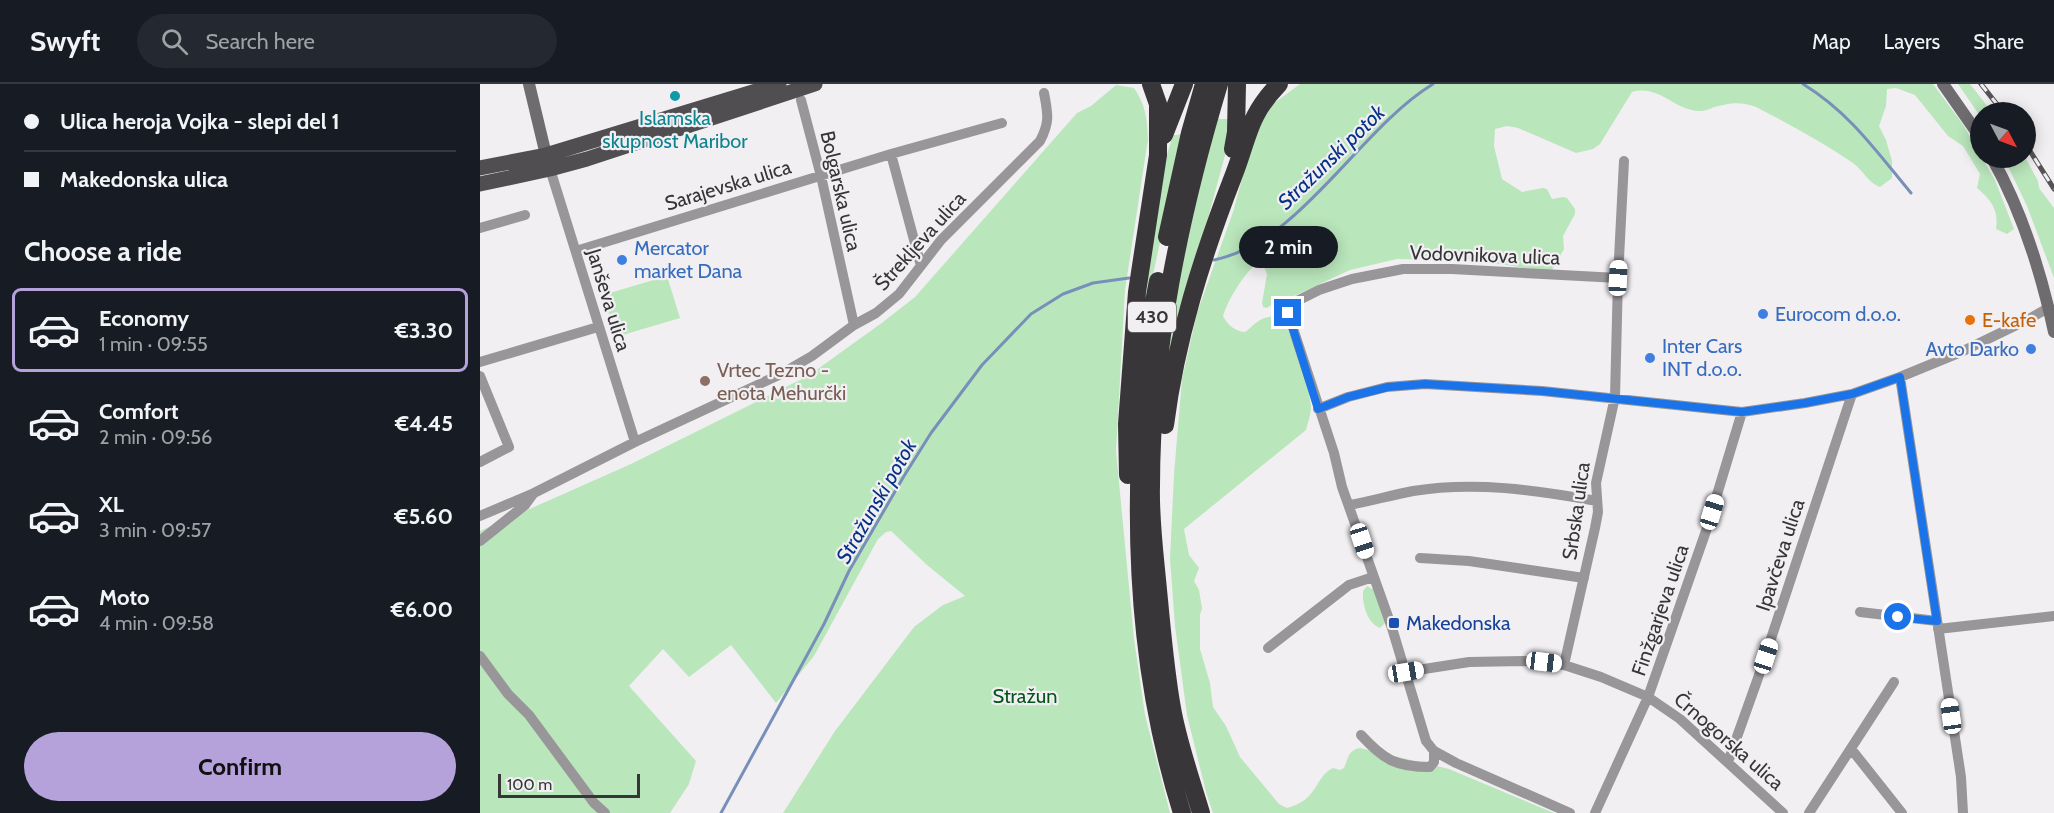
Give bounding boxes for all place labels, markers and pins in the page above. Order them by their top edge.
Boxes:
marker: Islamska skupnost Maribor [668,89,682,103]
place label: Islamska skupnost Maribor [602,106,748,153]
place label: Mercator market Dana [634,236,743,283]
marker: Mercator market Dana [615,253,629,267]
place label: Eurocom d.o.o. [1775,302,1901,326]
marker: Eurocom d.o.o. [1756,307,1770,321]
place label: E-kafe [1982,308,2036,332]
marker: E-kafe [1963,313,1977,327]
place label: Inter Cars INT d.o.o. [1662,334,1742,381]
place label: Avto Darko [1926,337,2019,361]
marker: Avto Darko [2024,342,2038,356]
marker: Inter Cars INT d.o.o. [1643,351,1657,365]
place label: Vrtec Tezno - enota Mehurčki [717,358,846,405]
marker: Vrtec Tezno - enota Mehurčki [698,374,712,388]
place label: Makedonska [1406,611,1511,635]
marker: Makedonska [1387,616,1401,630]

